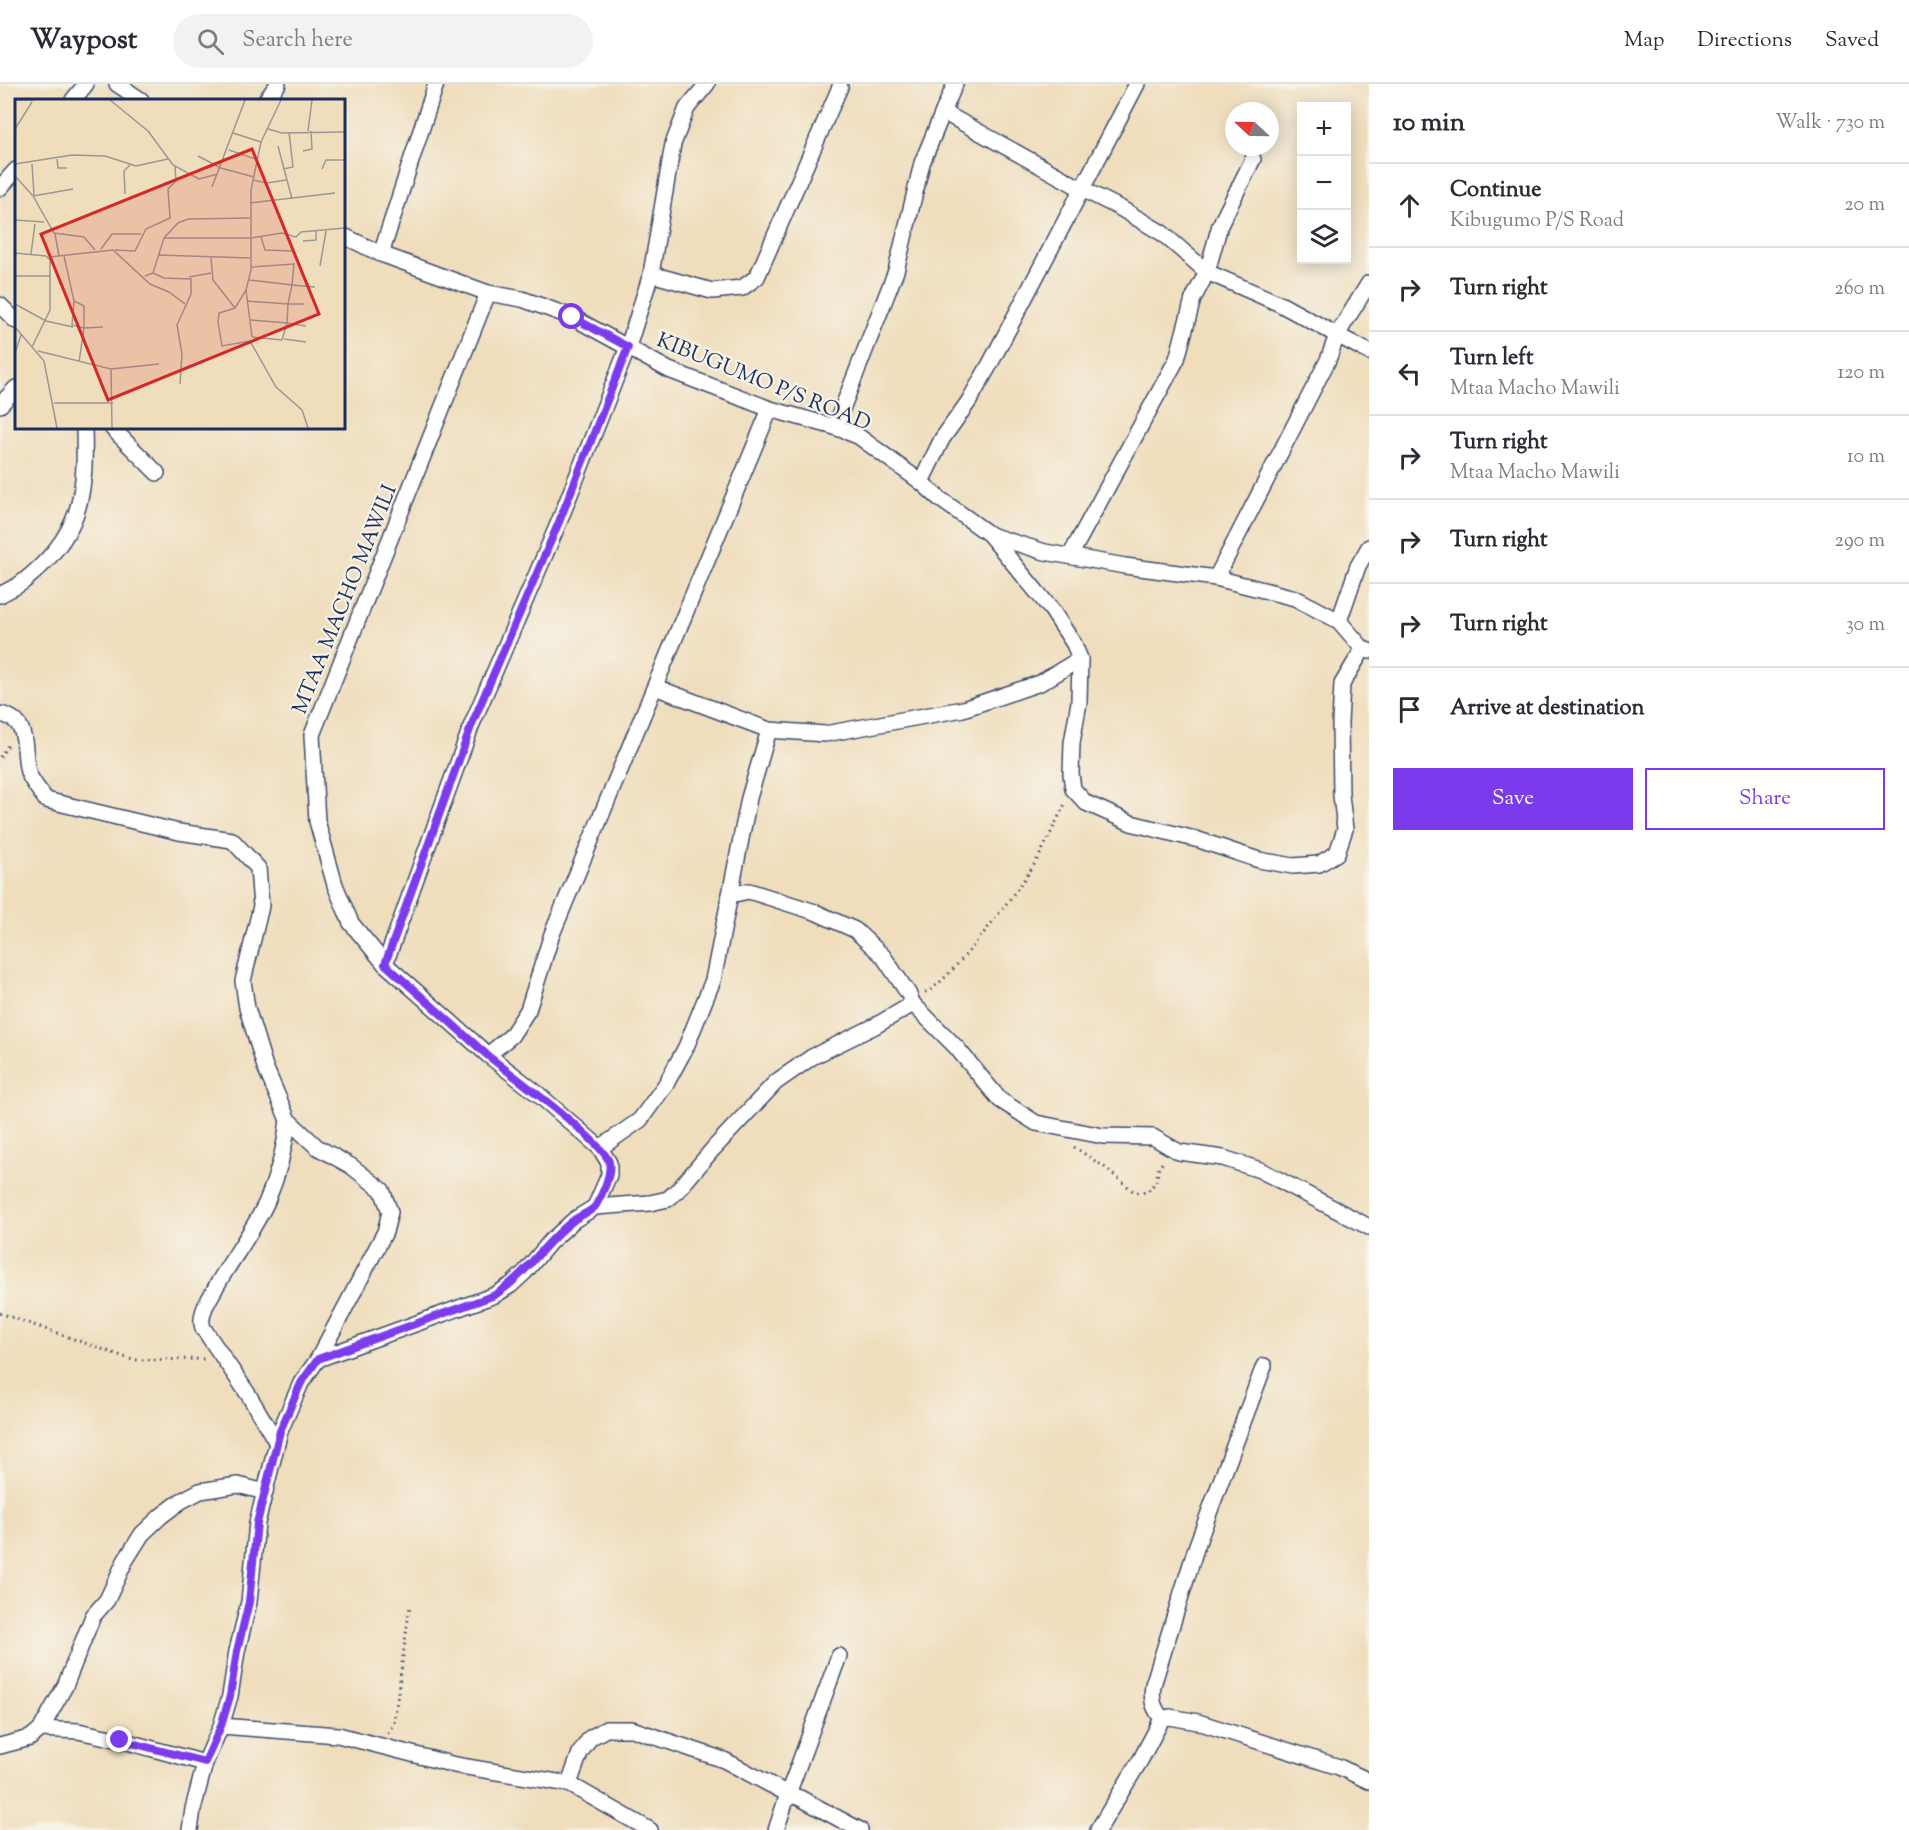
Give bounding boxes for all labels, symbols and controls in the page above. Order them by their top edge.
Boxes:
search box [173,14,593,68]
text: Waypost [30,21,137,61]
icon: search [194,25,227,58]
text: Search here [242,25,353,57]
text: Map [1624,26,1664,56]
text: Directions [1697,26,1792,56]
text: Saved [1825,26,1879,56]
inset map [15,99,345,429]
north arrow [1225,102,1279,156]
map controls [1297,102,1351,264]
button: + [1297,102,1351,156]
text: 10 min [1393,105,1465,142]
text: Walk · 730 m [1775,109,1885,138]
button: − [1297,156,1351,210]
text: Continue [1450,175,1541,207]
icon: ahead [1393,189,1426,222]
text: 20 m [1844,191,1885,220]
text: Kibugumo P/S Road [1450,207,1624,236]
button: layers [1297,210,1351,264]
icon: right [1393,273,1426,306]
text: Turn right [1450,273,1547,305]
text: 260 m [1834,275,1885,304]
route start [558,303,584,329]
street label: KIBUGUMO P/S ROAD [652,326,875,440]
text: Turn left [1450,343,1533,375]
icon: left [1393,357,1426,390]
text: 120 m [1837,359,1885,388]
text: Mtaa Macho Mawili [1450,375,1620,404]
text: Turn right [1450,427,1547,459]
icon: right [1393,441,1426,474]
text: 10 m [1847,443,1885,472]
text: Mtaa Macho Mawili [1450,459,1620,488]
street label: MTAA MACHO MAWILI [286,480,406,719]
icon: right [1393,525,1426,558]
text: Turn right [1450,525,1547,557]
text: 290 m [1835,527,1885,556]
icon: right [1393,609,1426,642]
text: Turn right [1450,609,1547,641]
text: 30 m [1846,611,1885,640]
icon: arrive [1393,693,1426,726]
text: Arrive at destination [1450,693,1645,725]
button: Save [1393,768,1633,830]
button: Share [1645,768,1885,830]
route end [106,1726,132,1752]

